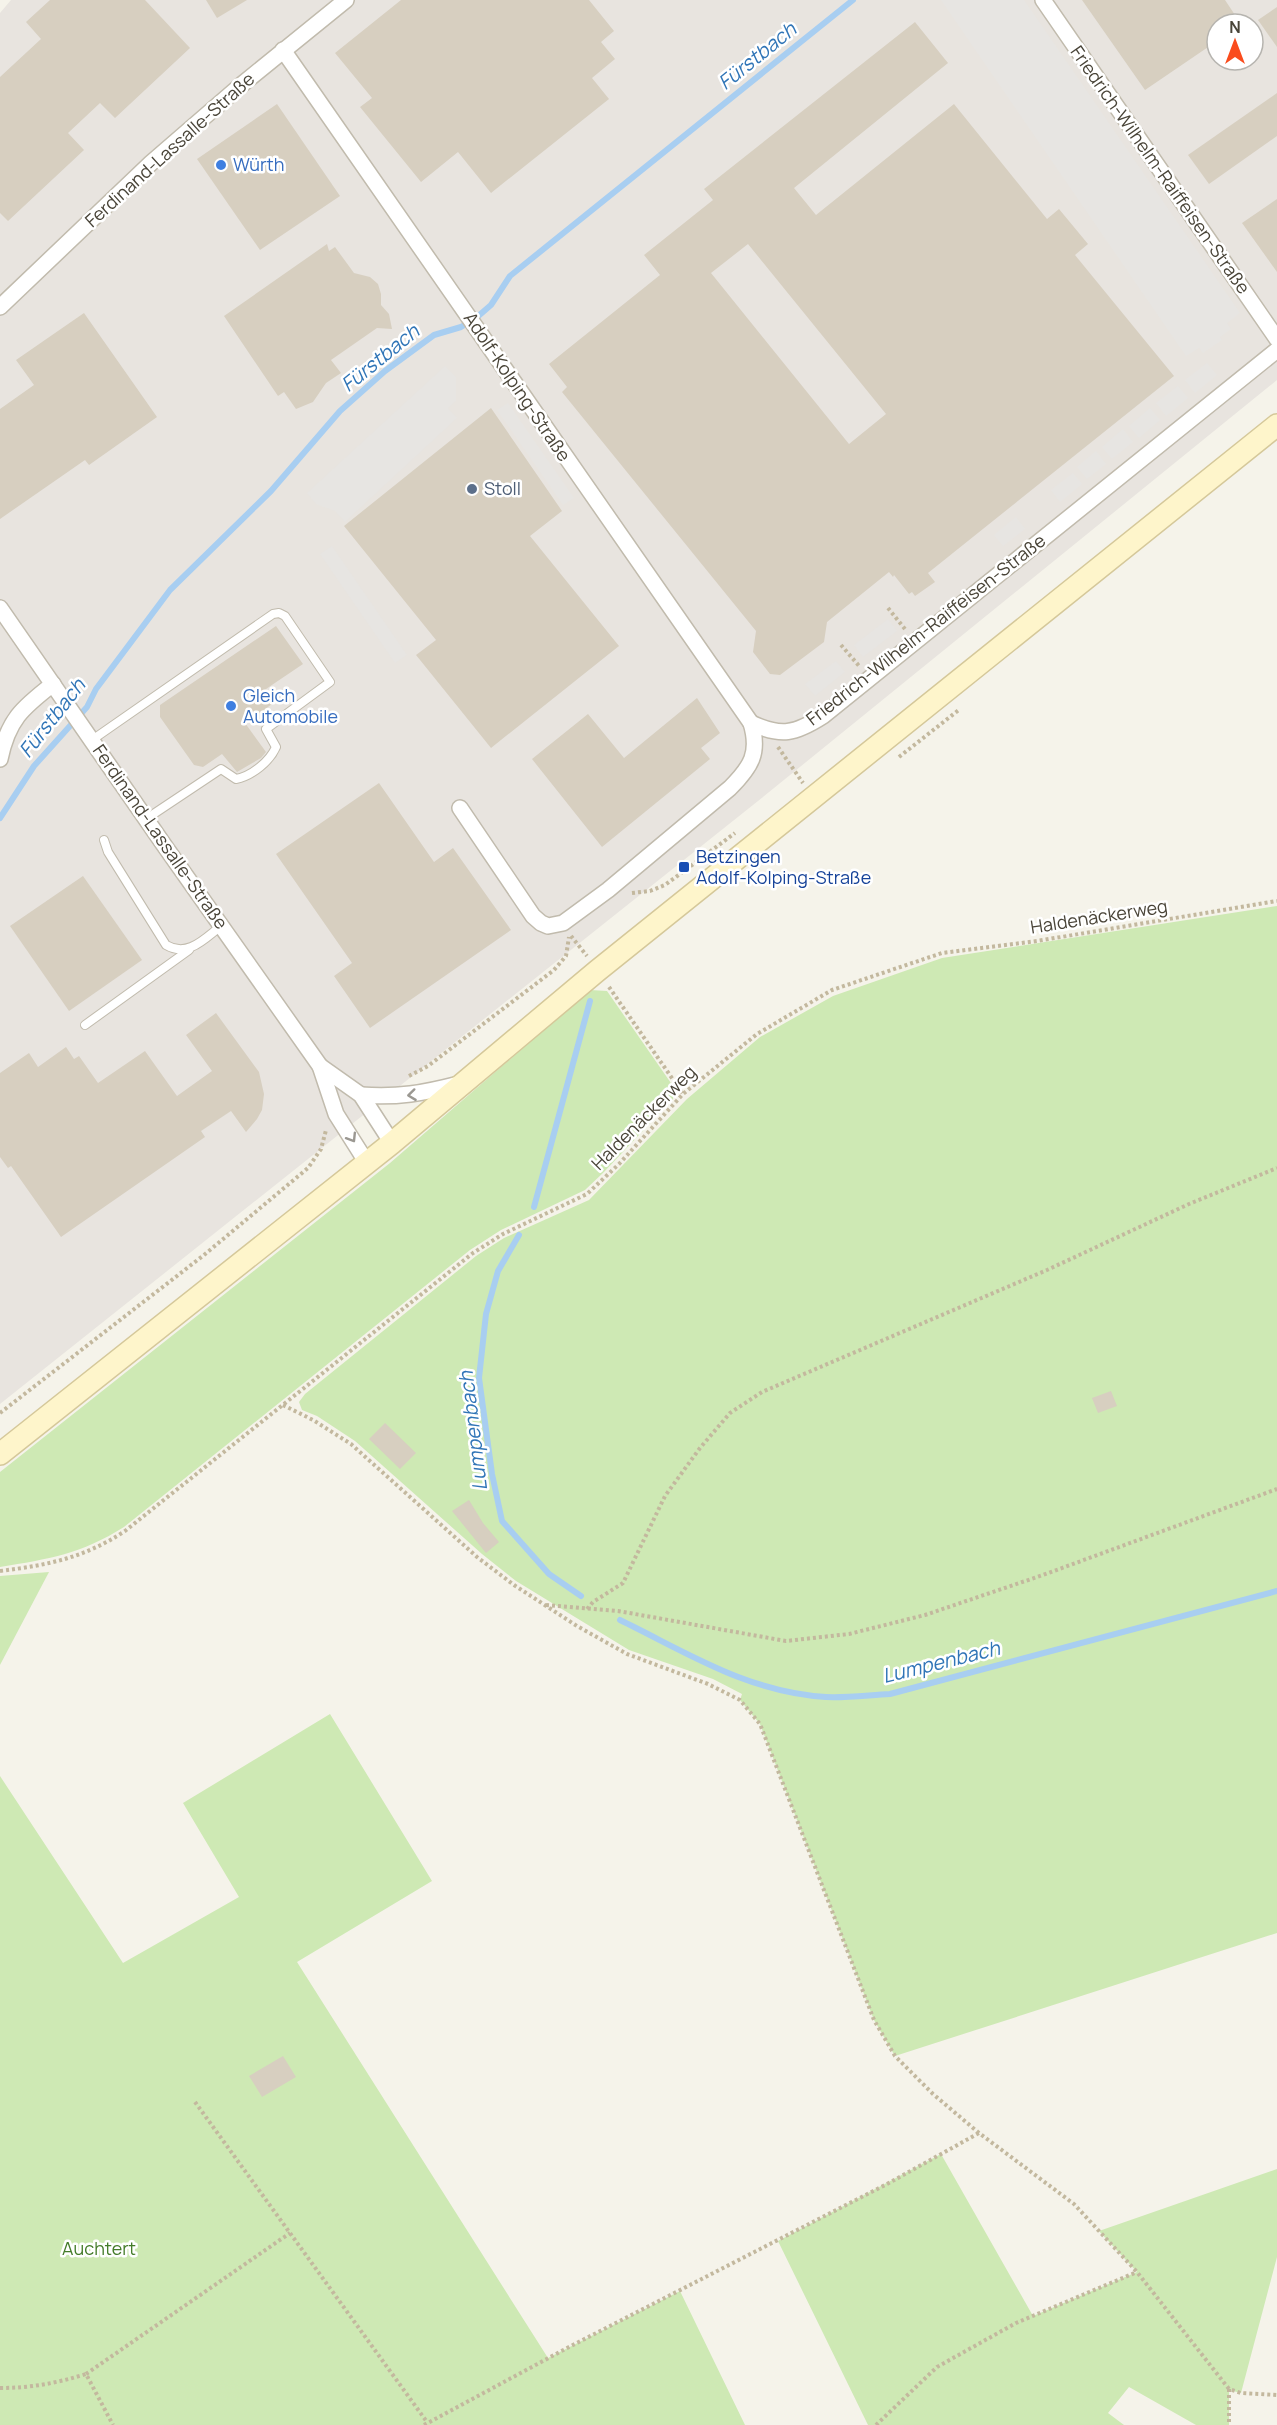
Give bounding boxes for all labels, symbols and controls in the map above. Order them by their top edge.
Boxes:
north arrow [1205,12,1265,72]
water label: Fürstbach [712,15,802,95]
text: N [1229,16,1241,38]
street label: Friedrich-Wilhelm-Raiffeisen-Straße [1066,41,1256,298]
street label: Ferdinand-Lassalle-Straße [79,67,259,232]
place label: Würth [233,152,284,176]
marker: Würth [214,158,228,172]
street label: Adolf-Kolping-Straße [459,307,577,466]
water label: Fürstbach [335,317,425,397]
place label: Stoll [484,476,521,500]
marker: Stoll [465,482,479,496]
street label: Friedrich-Wilhelm-Raiffeisen-Straße [801,528,1050,730]
water label: Fürstbach [12,672,92,763]
place label: Gleich Automobile [243,683,338,728]
marker: Gleich Automobile [224,699,238,713]
street label: Ferdinand-Lassalle-Straße [88,739,234,934]
place label: Betzingen Adolf-Kolping-Straße [696,844,871,889]
marker: Betzingen Adolf-Kolping-Straße [677,860,691,874]
street label: Haldenäckerweg [1029,893,1169,939]
street label: Haldenäckerweg [586,1060,701,1175]
one-way arrow [407,1088,416,1101]
one-way arrow [344,1132,356,1142]
water label: Lumpenbach [452,1369,493,1492]
water label: Lumpenbach [879,1634,1003,1689]
park label: Auchtert [62,2236,136,2260]

